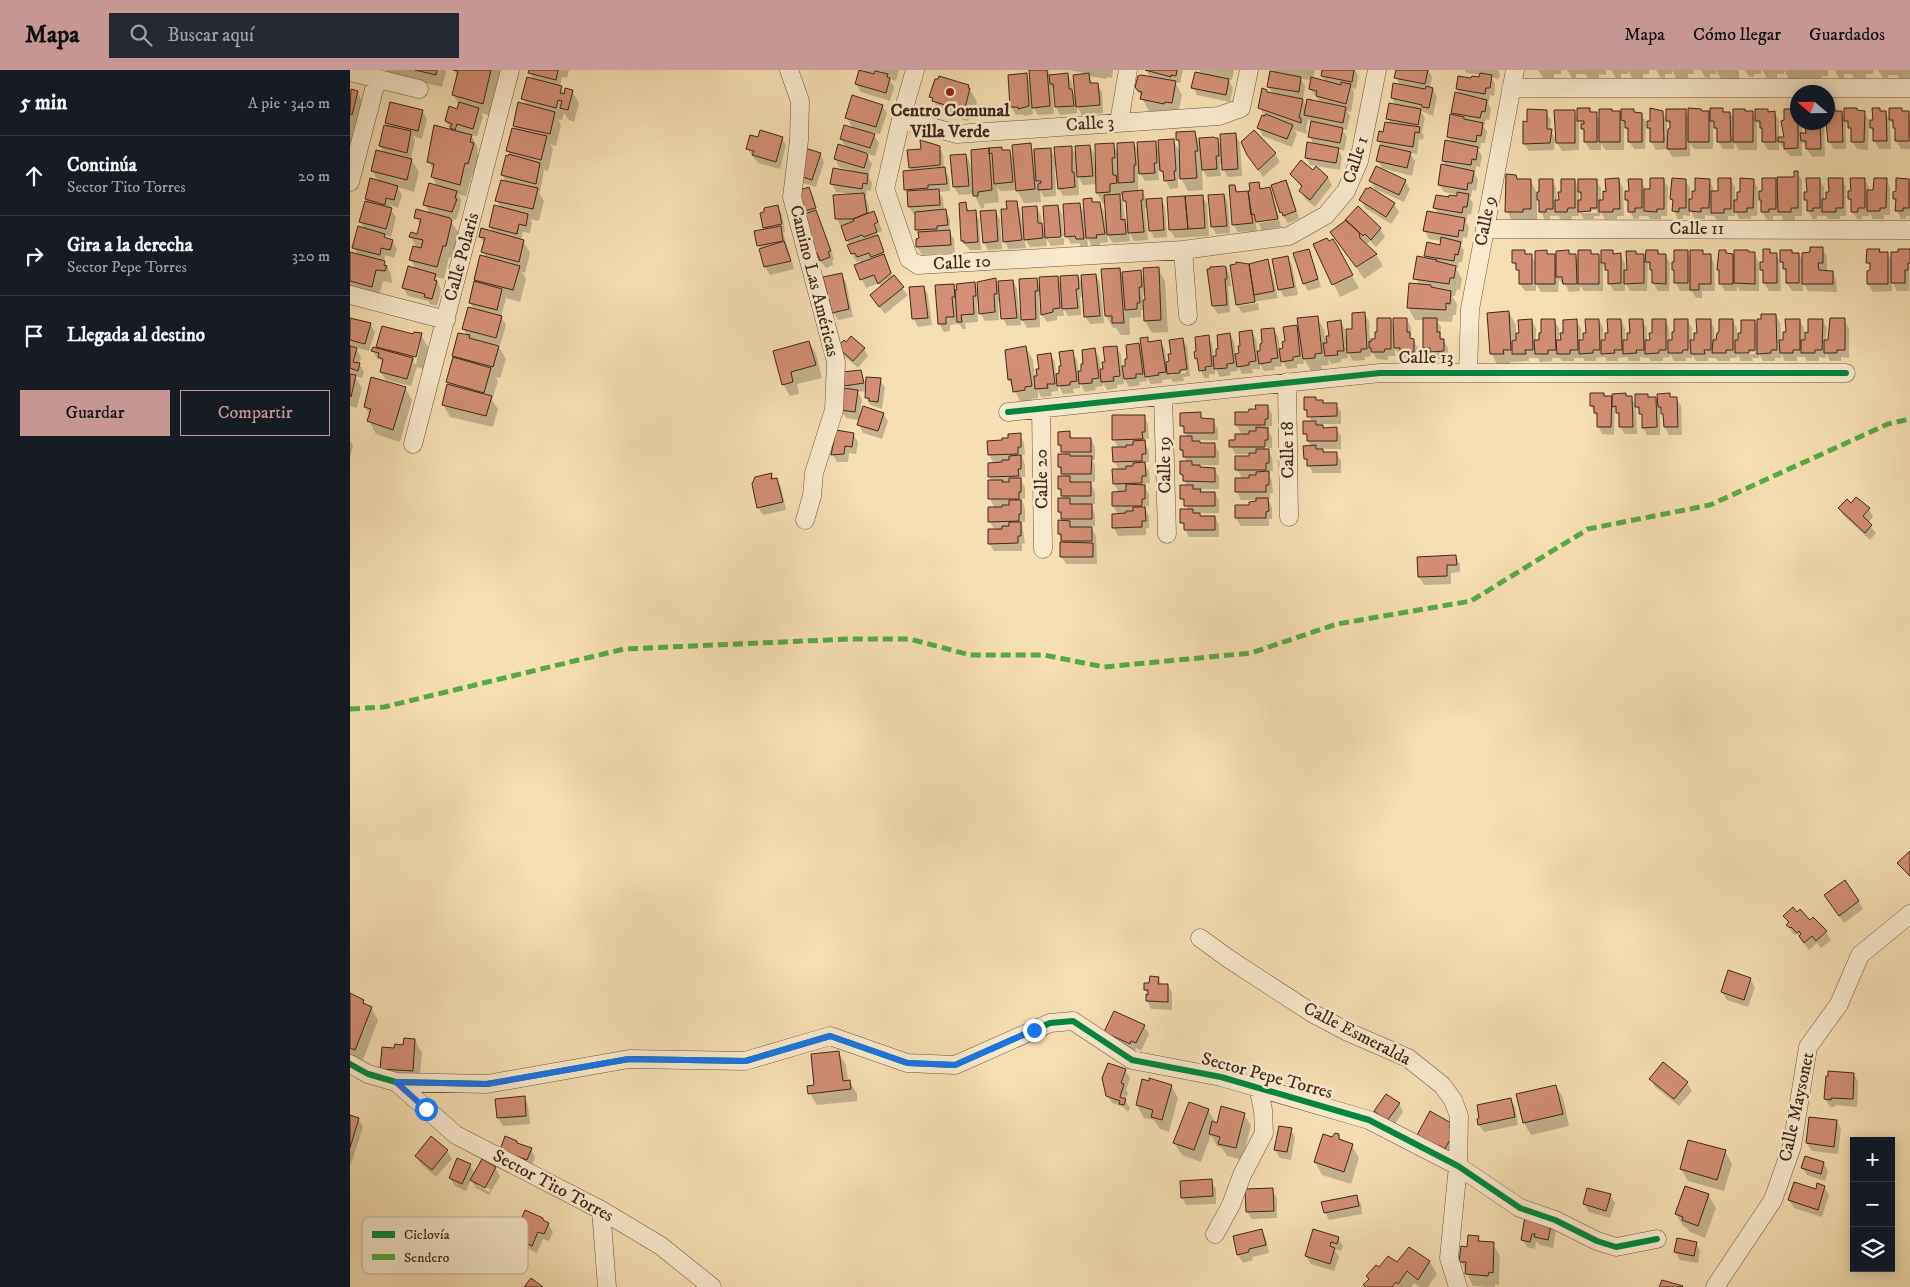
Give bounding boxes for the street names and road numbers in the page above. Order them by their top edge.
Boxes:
street label: Calle 3 [1065,111,1115,137]
street label: Calle 1 [1338,134,1374,186]
street label: Calle 9 [1470,194,1502,248]
street label: Camino Las Américas [785,203,843,359]
street label: Calle Polaris [440,210,484,304]
street label: Calle 11 [1670,218,1724,240]
street label: Calle 10 [933,250,991,276]
street label: Calle 13 [1398,347,1454,369]
street label: Calle 18 [1277,421,1299,479]
street label: Calle 19 [1154,436,1176,494]
street label: Calle 20 [1030,449,1054,509]
street label: Calle Esmeralda [1300,997,1415,1071]
street label: Sector Pepe Torres [1199,1048,1335,1104]
street label: Calle Maysonet [1775,1050,1819,1164]
street label: Sector Tito Torres [489,1145,617,1227]

